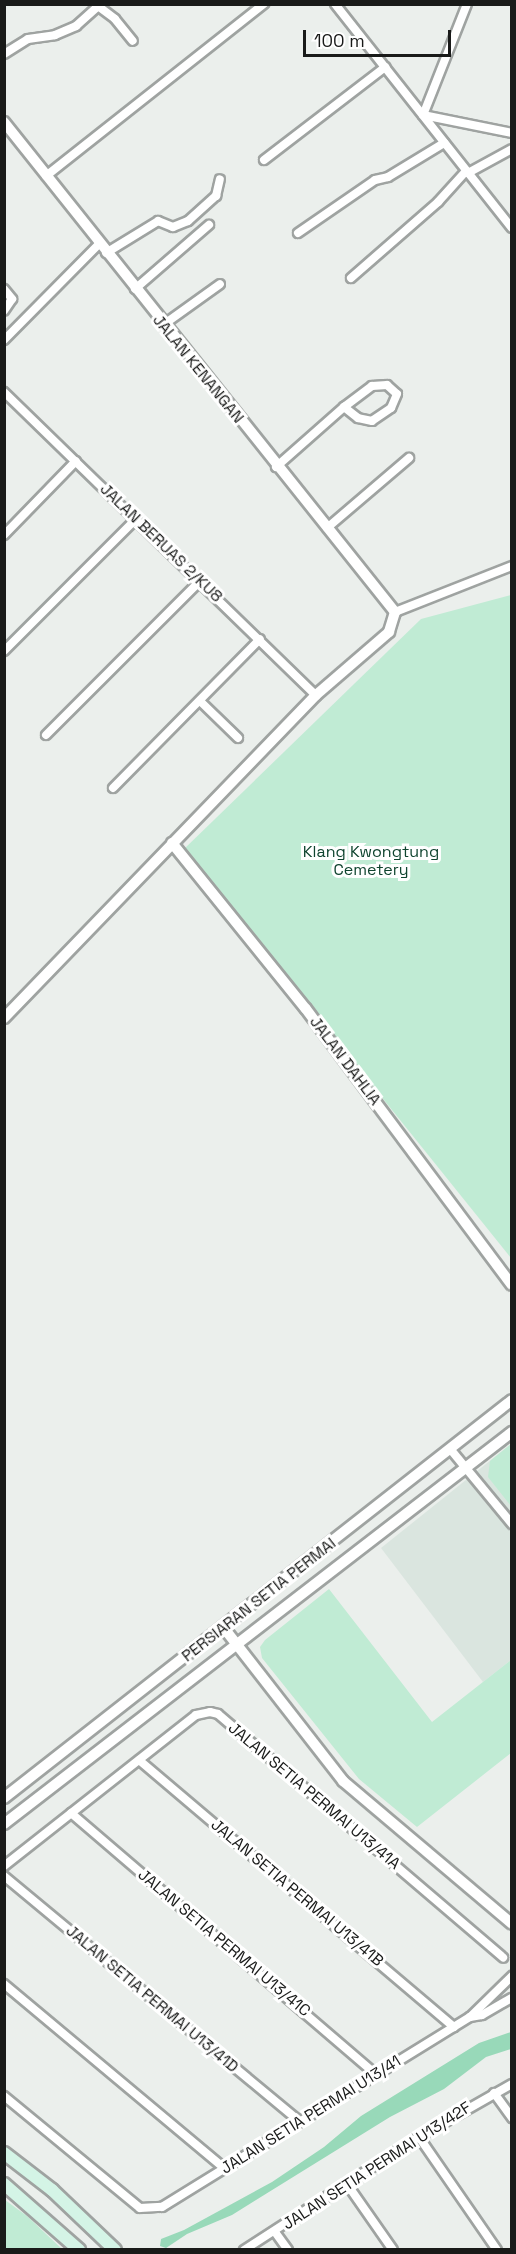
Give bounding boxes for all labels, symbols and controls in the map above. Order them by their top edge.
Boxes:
scale bar [306,18,454,56]
text: 100 m [314,29,365,52]
street label: JALAN KENANGAN [148,311,248,427]
street label: JALAN BERUAS 2/KU8 [96,480,226,606]
park label: Klang Kwongtung Cemetery [303,842,439,880]
street label: JALAN DAHLIA [305,1013,385,1109]
street label: PERSIARAN SETIA PERMAI [178,1534,340,1666]
street label: JALAN SETIA PERMAI U13/41A [224,1718,404,1874]
street label: JALAN SETIA PERMAI U13/41B [207,1815,387,1971]
street label: JALAN SETIA PERMAI U13/41C [134,1865,314,2021]
street label: JALAN SETIA PERMAI U13/41D [62,1921,242,2077]
street label: JALAN SETIA PERMAI U13/41 [217,2052,405,2178]
street label: JALAN SETIA PERMAI U13/42F [279,2098,475,2234]

